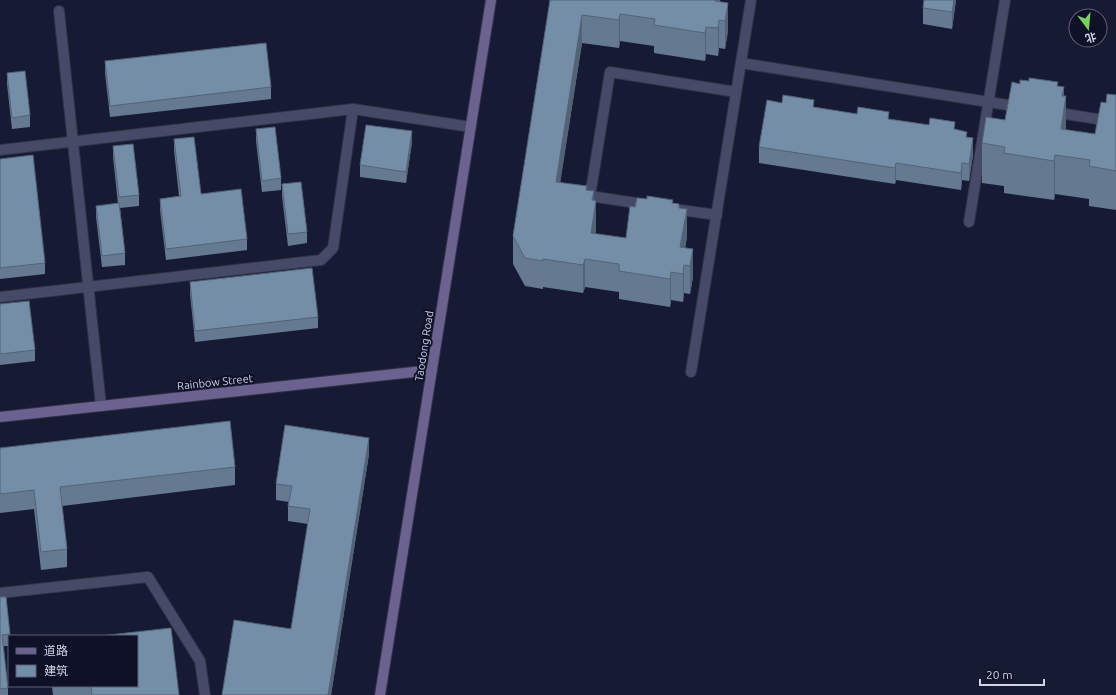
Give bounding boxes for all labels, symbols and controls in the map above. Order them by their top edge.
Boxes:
north arrow [1068,8,1108,48]
text: 北 [1084,30,1098,45]
street label: Taodong Road [413,310,435,382]
street label: Rainbow Street [177,372,254,392]
legend [8,635,138,687]
text: 道路 [44,644,68,657]
scale bar [980,661,1044,687]
text: 建筑 [44,664,68,677]
text: 20 m [986,668,1013,681]

